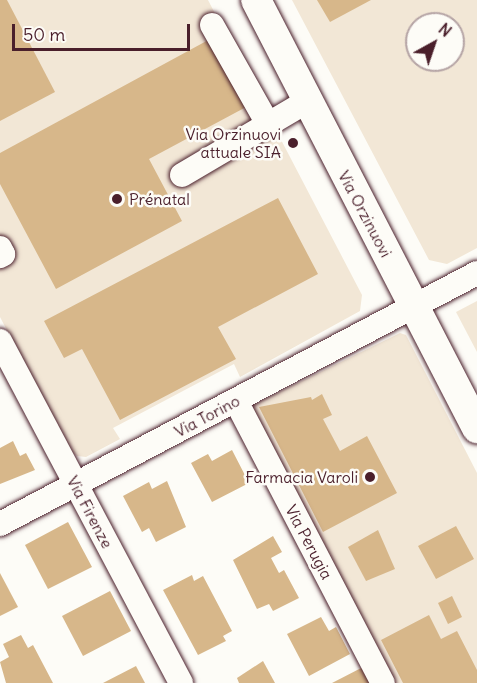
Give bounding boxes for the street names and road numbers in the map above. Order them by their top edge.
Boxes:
street label: Via Orzinuovi [334,167,396,261]
street label: Via Torino [171,391,243,441]
street label: Via Firenze [63,473,117,551]
street label: Via Perugia [281,501,337,583]

